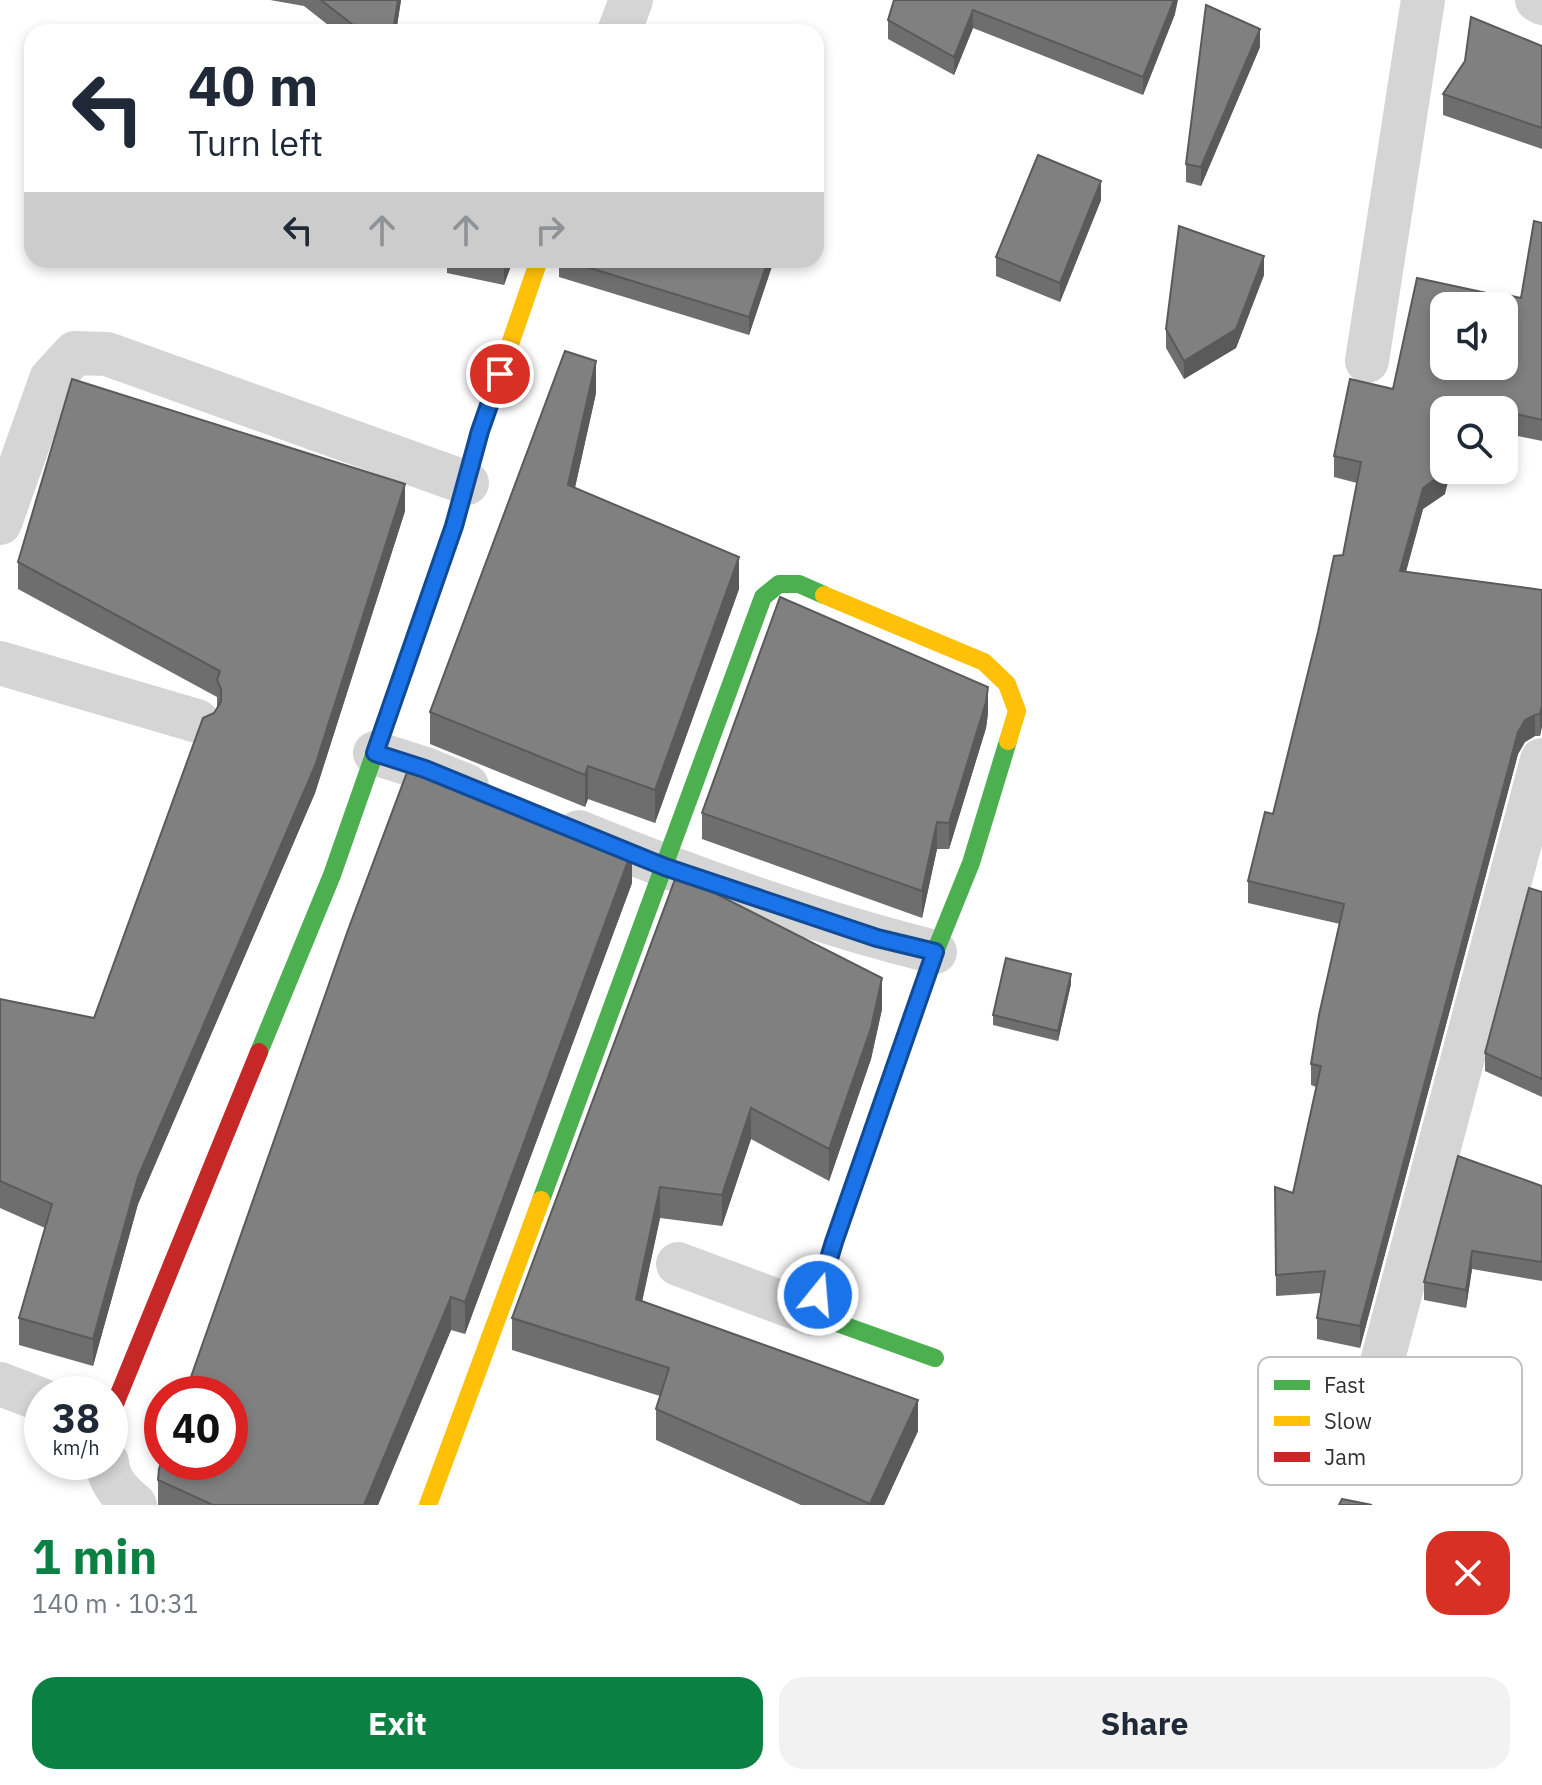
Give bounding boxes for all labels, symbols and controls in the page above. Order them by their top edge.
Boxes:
text: 40 m [188,49,318,121]
icon: left [56,56,160,160]
text: Turn left [188,119,323,166]
icon: left [276,208,320,252]
icon: ahead [360,208,404,252]
icon: ahead [444,208,488,252]
icon: right [528,208,572,252]
map controls [1430,292,1518,484]
button: sound [1430,292,1518,380]
pin [466,340,534,408]
icon: arrive [478,352,522,396]
button: search [1430,396,1518,484]
position arrow [776,1253,860,1337]
legend [1258,1357,1522,1485]
text: Fast [1324,1370,1365,1399]
speed limit sign: 40 [144,1376,248,1480]
text: 38 [52,1392,100,1444]
text: Slow [1324,1406,1372,1435]
text: km/h [52,1434,100,1461]
text: Jam [1324,1442,1366,1471]
text: 1 min [32,1525,157,1587]
button: close [1426,1531,1510,1615]
text: 140 m · 10:31 [32,1586,198,1620]
button: Exit [32,1677,763,1769]
button: Share [779,1677,1510,1769]

